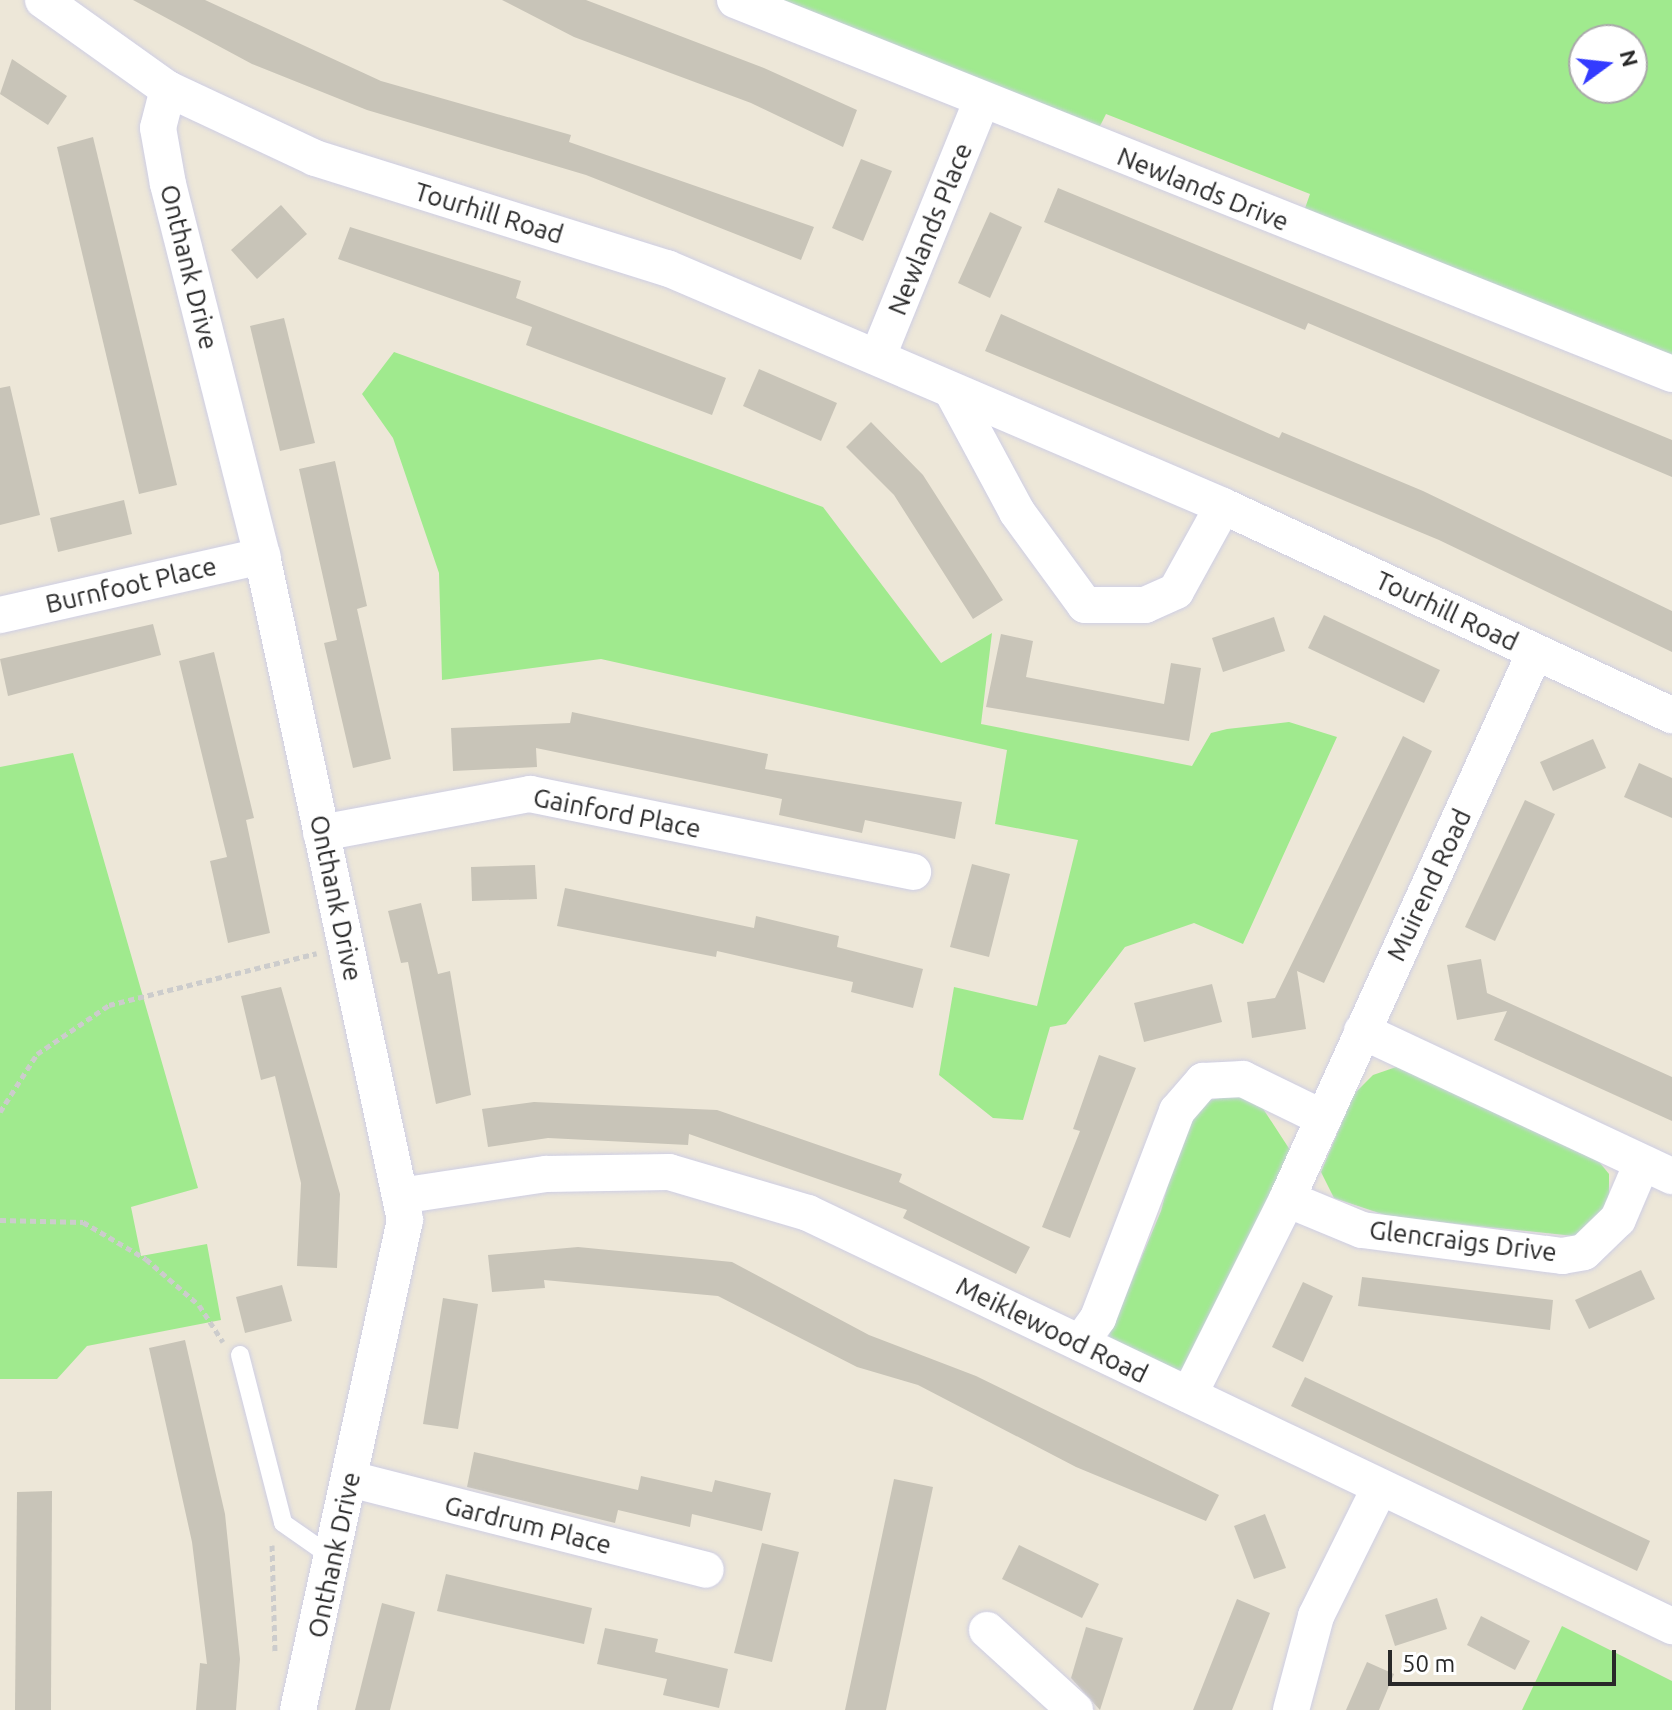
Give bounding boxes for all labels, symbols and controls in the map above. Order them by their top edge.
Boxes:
north arrow [1568,24,1648,104]
text: N [1616,47,1644,69]
street label: Newlands Place [881,138,979,320]
street label: Newlands Drive [1113,140,1293,238]
street label: Tourhill Road [411,176,567,250]
street label: Onthank Drive [153,181,225,353]
street label: Burnfoot Place [42,550,220,620]
street label: Tourhill Road [1371,564,1523,658]
street label: Gainford Place [531,781,703,845]
street label: Muirend Road [1380,804,1478,966]
street label: Onthank Drive [303,812,369,984]
street label: Glencraigs Drive [1368,1214,1558,1268]
street label: Meiklewood Road [951,1270,1153,1390]
street label: Onthank Drive [301,1469,367,1641]
street label: Gardrum Place [441,1489,615,1561]
scale bar [1392,1634,1620,1684]
text: 50 m [1402,1650,1455,1677]

